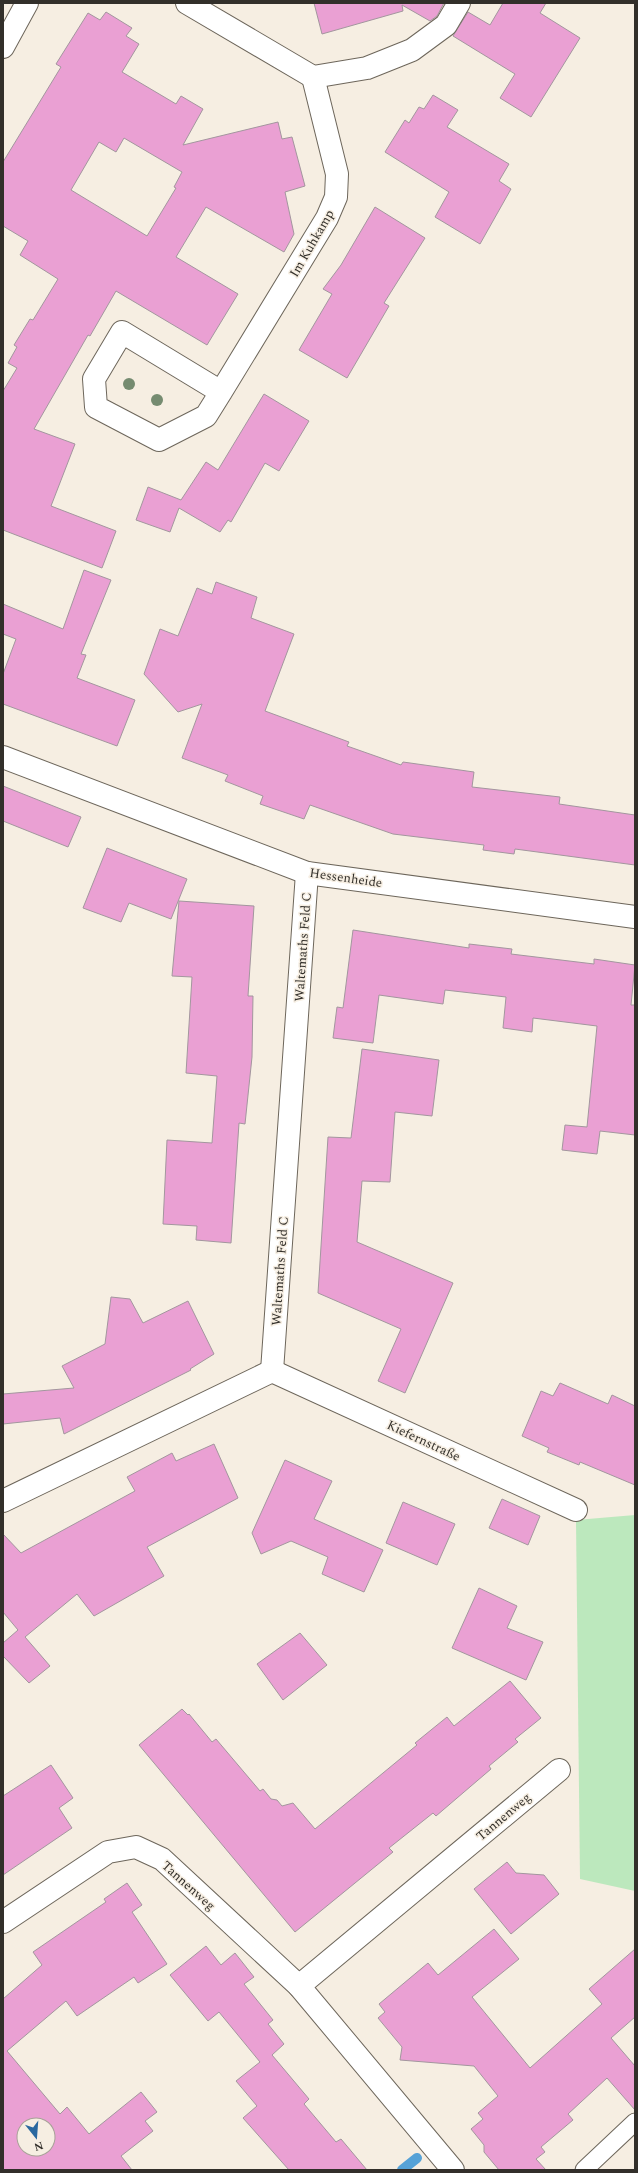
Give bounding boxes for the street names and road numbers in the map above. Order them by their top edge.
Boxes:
street label: Im Kuhkamp [284,206,339,281]
street label: Hessenheide [308,863,384,893]
street label: Waltemaths Feld C [289,892,317,1002]
street label: Waltemaths Feld C [266,1216,294,1326]
street label: Kiefernstraße [384,1415,464,1467]
street label: Tannenweg [472,1788,536,1846]
street label: Tannenweg [157,1856,220,1915]

